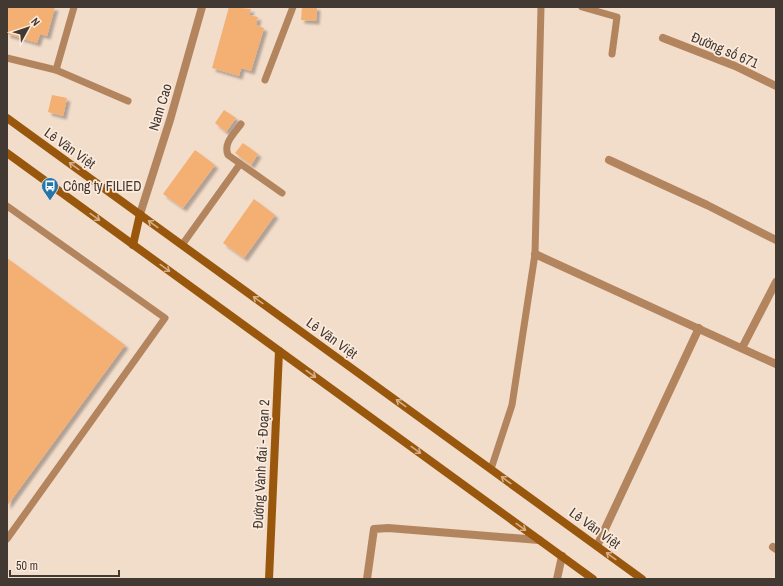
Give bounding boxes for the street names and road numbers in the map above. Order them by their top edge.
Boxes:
street label: Đường số 671 [689,28,762,72]
street label: Nam Cao [144,81,176,133]
street label: Lê Văn Việt [41,123,99,173]
street label: Lê Văn Việt [303,313,361,363]
street label: Đường Vành đai - Đoạn 2 [249,399,273,529]
street label: Lê Văn Việt [566,503,624,553]

